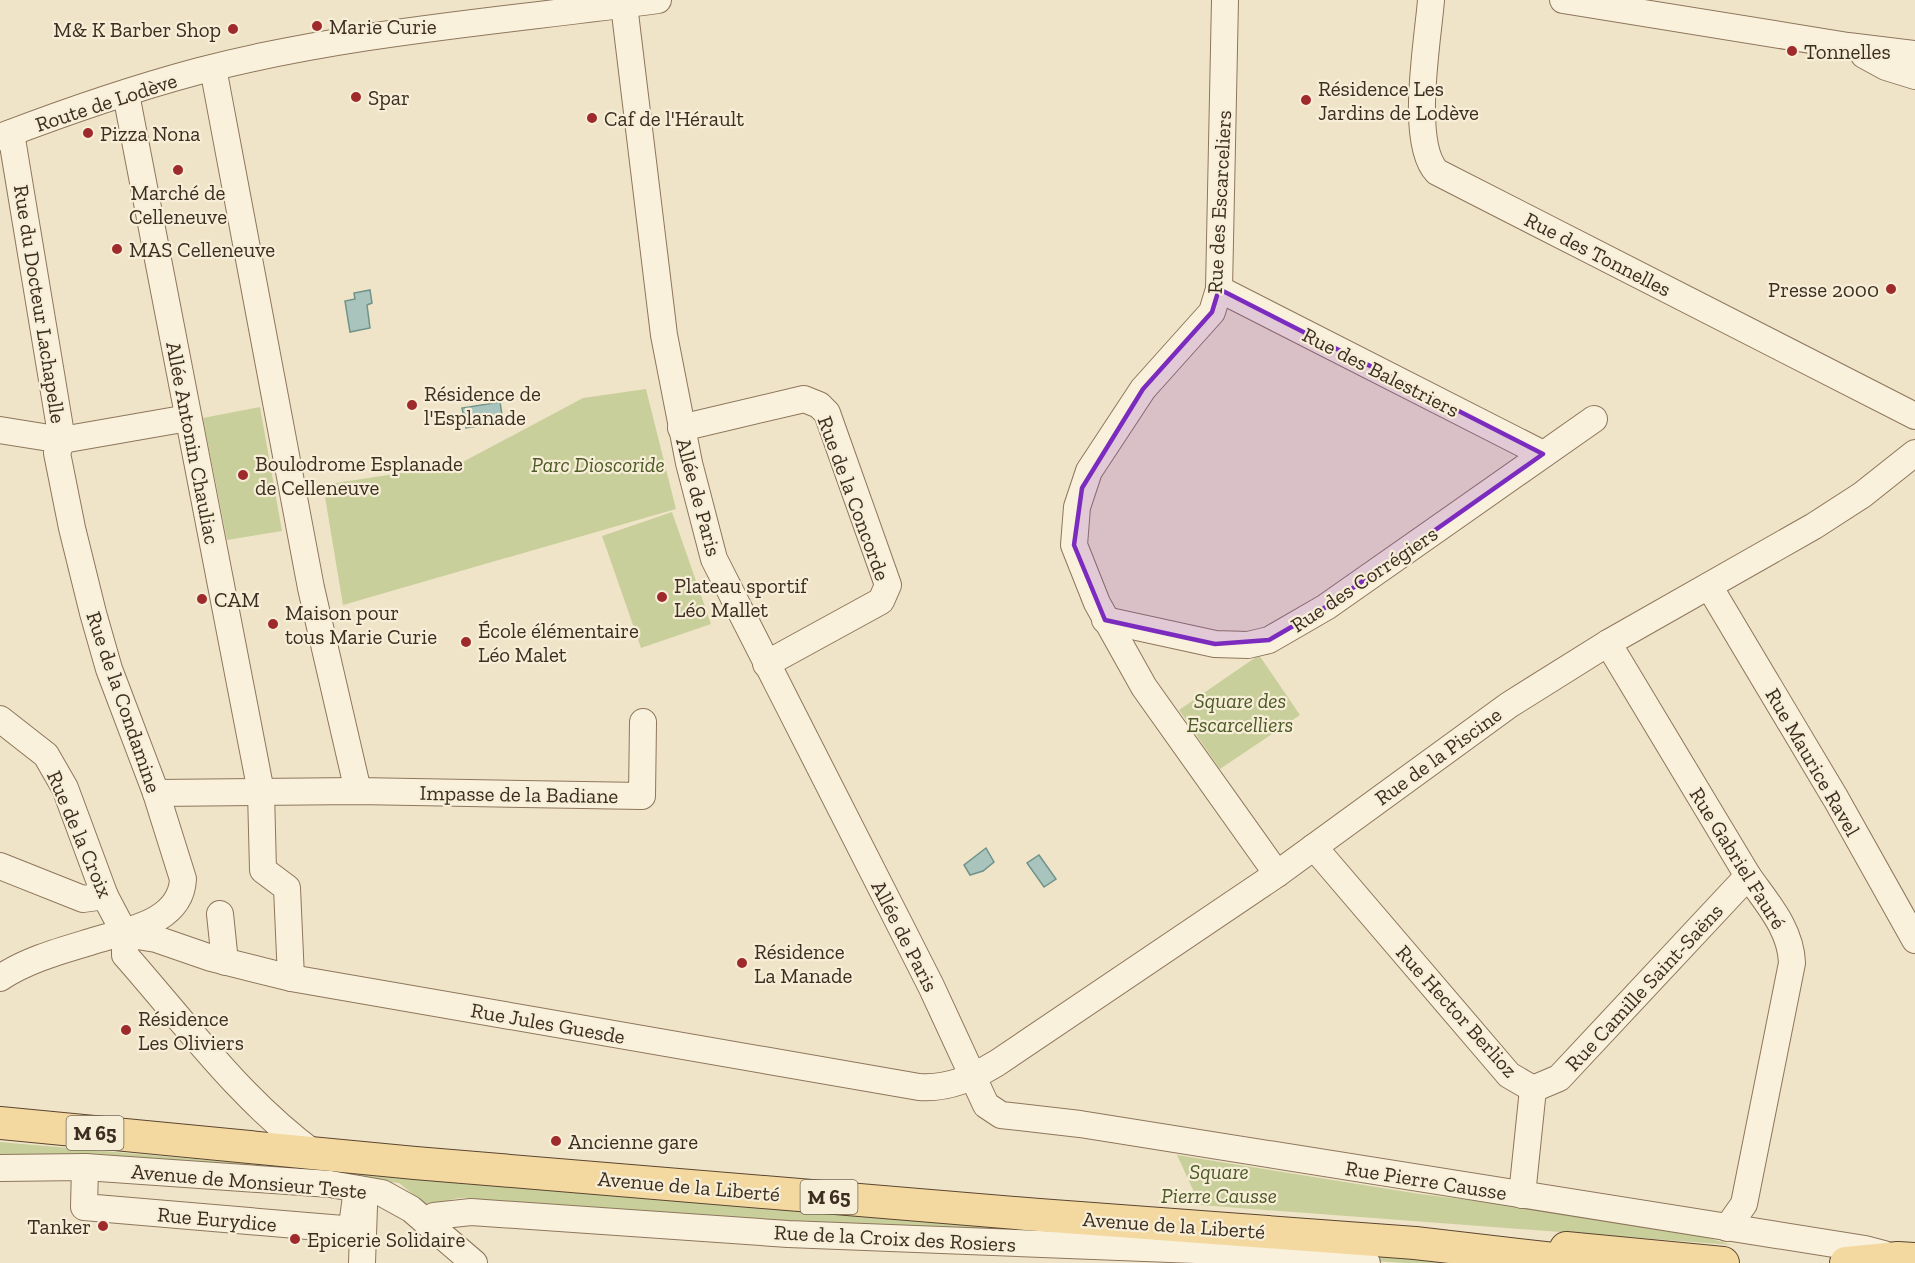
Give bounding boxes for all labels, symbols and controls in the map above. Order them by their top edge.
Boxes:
place label: Marie Curie [329,14,437,39]
place label: M& K Barber Shop [53,17,221,42]
marker: Marie Curie [310,19,324,33]
marker: M& K Barber Shop [226,22,240,36]
place label: Tonnelles [1804,39,1891,64]
marker: Tonnelles [1785,44,1799,58]
street label: Route de Lodève [32,67,180,137]
place label: Résidence Les Jardins de Lodève [1318,76,1479,125]
place label: Spar [368,85,410,110]
marker: Spar [349,90,363,104]
marker: Résidence Les Jardins de Lodève [1299,93,1313,107]
place label: Caf de l'Hérault [604,106,744,131]
street label: Rue des Escarceliers [1202,110,1236,294]
marker: Caf de l'Hérault [585,111,599,125]
place label: Pizza Nona [100,121,200,146]
marker: Pizza Nona [81,126,95,140]
marker: Marché de Celleneuve [171,163,185,177]
place label: Marché de Celleneuve [129,180,227,229]
street label: Rue du Docteur Lachapelle [9,183,71,425]
street label: Rue des Tonnelles [1521,206,1675,302]
place label: MAS Celleneuve [129,237,275,262]
marker: MAS Celleneuve [110,242,124,256]
place label: Presse 2000 [1768,277,1879,302]
marker: Presse 2000 [1884,282,1898,296]
street label: Rue des Balestriers [1298,322,1464,422]
street label: Allée Antonin Chauliac [161,339,225,547]
place label: Résidence de l'Esplanade [424,381,541,430]
marker: Résidence de l'Esplanade [405,398,419,412]
street label: Rue de la Concorde [813,412,895,584]
street label: Allée de Paris [671,435,727,559]
place label: Boulodrome Esplanade de Celleneuve [255,451,463,500]
park label: Parc Dioscoride [531,452,665,477]
marker: Boulodrome Esplanade de Celleneuve [236,468,250,482]
street label: Rue des Corrégiers [1286,521,1442,637]
place label: Plateau sportif Léo Mallet [674,573,808,622]
place label: CAM [214,587,260,612]
marker: Plateau sportif Léo Mallet [655,590,669,604]
marker: CAM [195,592,209,606]
place label: Maison pour tous Marie Curie [285,600,437,649]
street label: Rue de la Condamine [81,608,167,796]
marker: Maison pour tous Marie Curie [266,617,280,631]
place label: École élémentaire Léo Malet [478,618,639,667]
marker: École élémentaire Léo Malet [459,635,473,649]
street label: Rue Maurice Ravel [1760,683,1866,841]
park label: Square des Escarcelliers [1187,688,1293,737]
street label: Rue de la Piscine [1370,702,1506,810]
street label: Rue de la Croix [42,767,118,902]
street label: Impasse de la Badiane [420,780,619,808]
street label: Rue Gabriel Fauré [1684,783,1792,934]
street label: Allée de Paris [866,876,944,996]
street label: Rue Camille Saint-Saëns [1560,898,1728,1076]
place label: Résidence La Manade [754,939,853,988]
street label: Rue Hector Berlioz [1391,940,1523,1082]
marker: Résidence La Manade [735,956,749,970]
street label: Rue Jules Guesde [469,997,627,1049]
place label: Résidence Les Oliviers [138,1006,244,1055]
marker: Résidence Les Oliviers [119,1023,133,1037]
road number: M 65 [66,1116,124,1150]
place label: Ancienne gare [568,1129,698,1154]
marker: Ancienne gare [549,1134,563,1148]
street label: Rue Pierre Causse [1343,1155,1509,1205]
street label: Avenue de Monsieur Teste [130,1158,368,1204]
park label: Square Pierre Causse [1161,1159,1277,1208]
street label: Avenue de la Liberté [597,1166,781,1206]
road number: M 65 [800,1180,858,1214]
street label: Rue Eurydice [156,1201,278,1237]
street label: Avenue de la Liberté [1082,1206,1266,1244]
place label: Tanker [27,1214,91,1239]
marker: Tanker [96,1219,110,1233]
street label: Rue de la Croix des Rosiers [773,1219,1017,1257]
place label: Epicerie Solidaire [307,1227,465,1252]
marker: Epicerie Solidaire [288,1232,302,1246]

